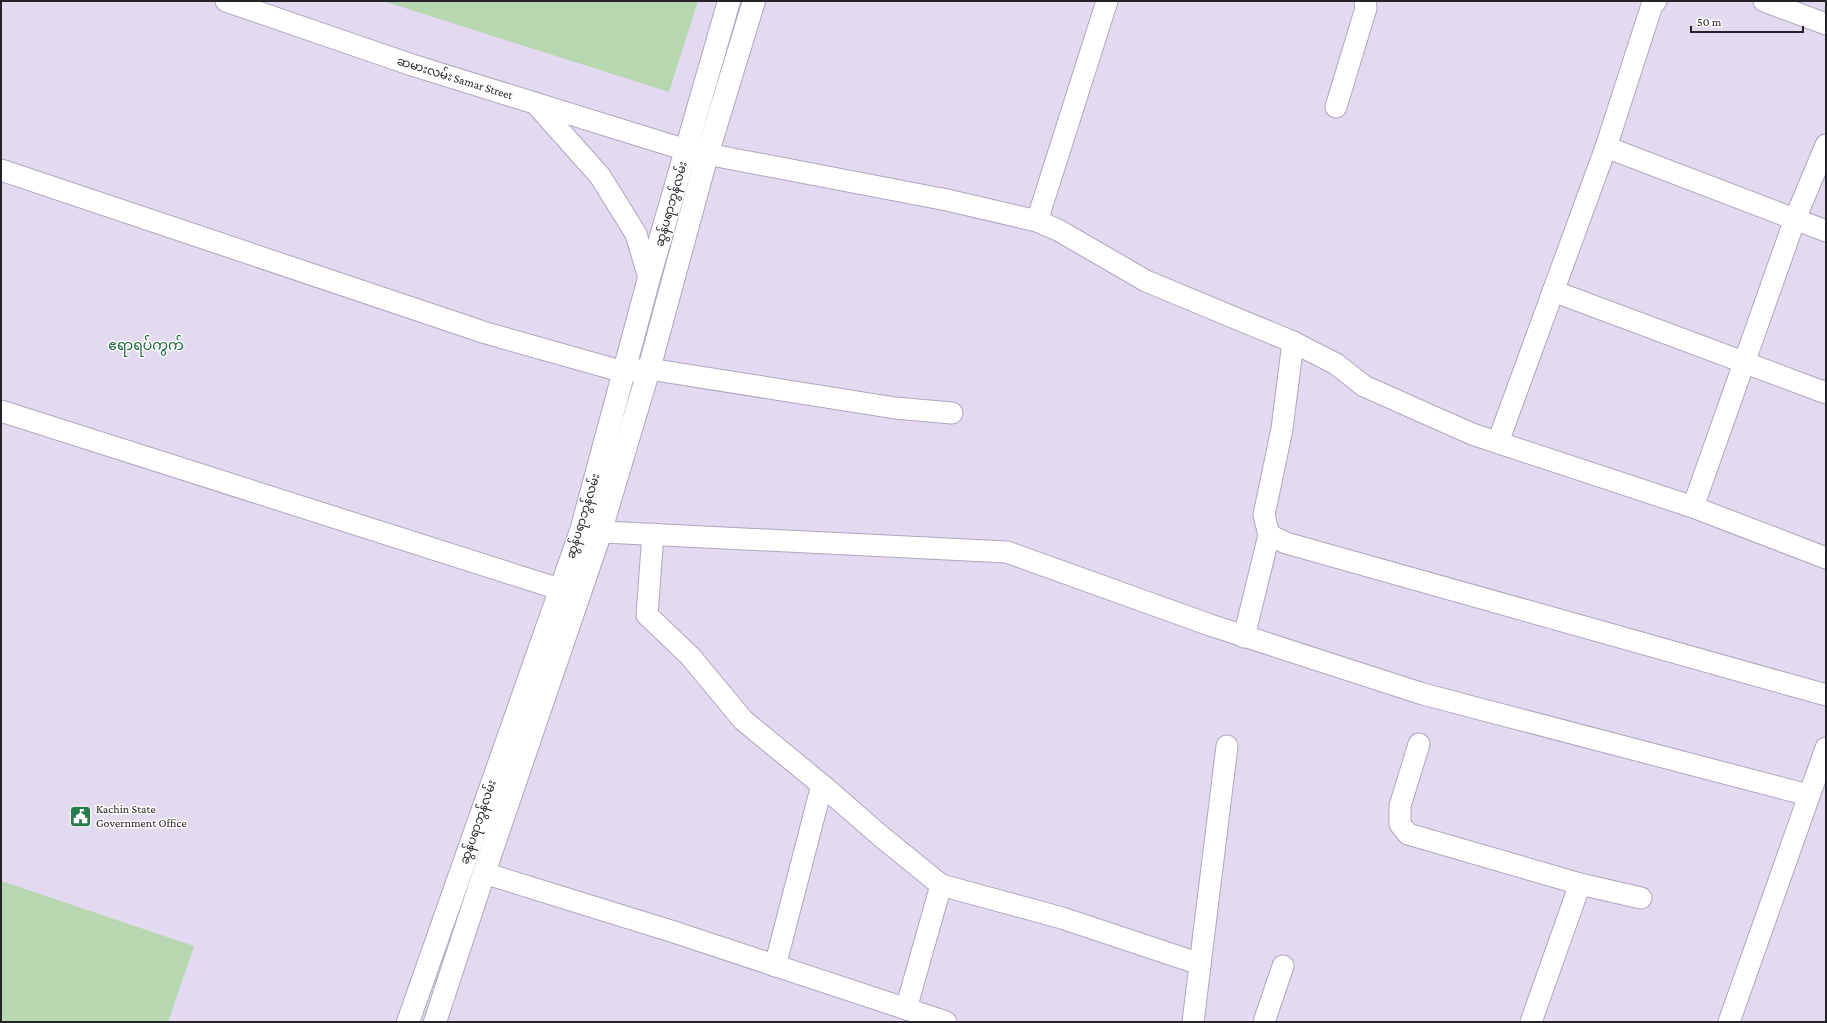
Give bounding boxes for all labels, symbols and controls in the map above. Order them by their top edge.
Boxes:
scale bar [1691,8,1803,34]
text: 50 m [1697,15,1722,29]
street label: ဆမားလမ်း Samar Street [395,52,516,103]
street label: ဆွန်ပရာဘွန်လမ်း [650,159,693,249]
district label: ဧရာရပ်ကွက် [108,335,184,357]
street label: ဆွန်ပရာဘွန်လမ်း [561,471,605,561]
street label: ဆွန်ပရာဘွန်လမ်း [455,777,502,867]
place label: Kachin State Government Office [96,802,187,830]
public building icon: Kachin State Government Office [67,803,93,829]

